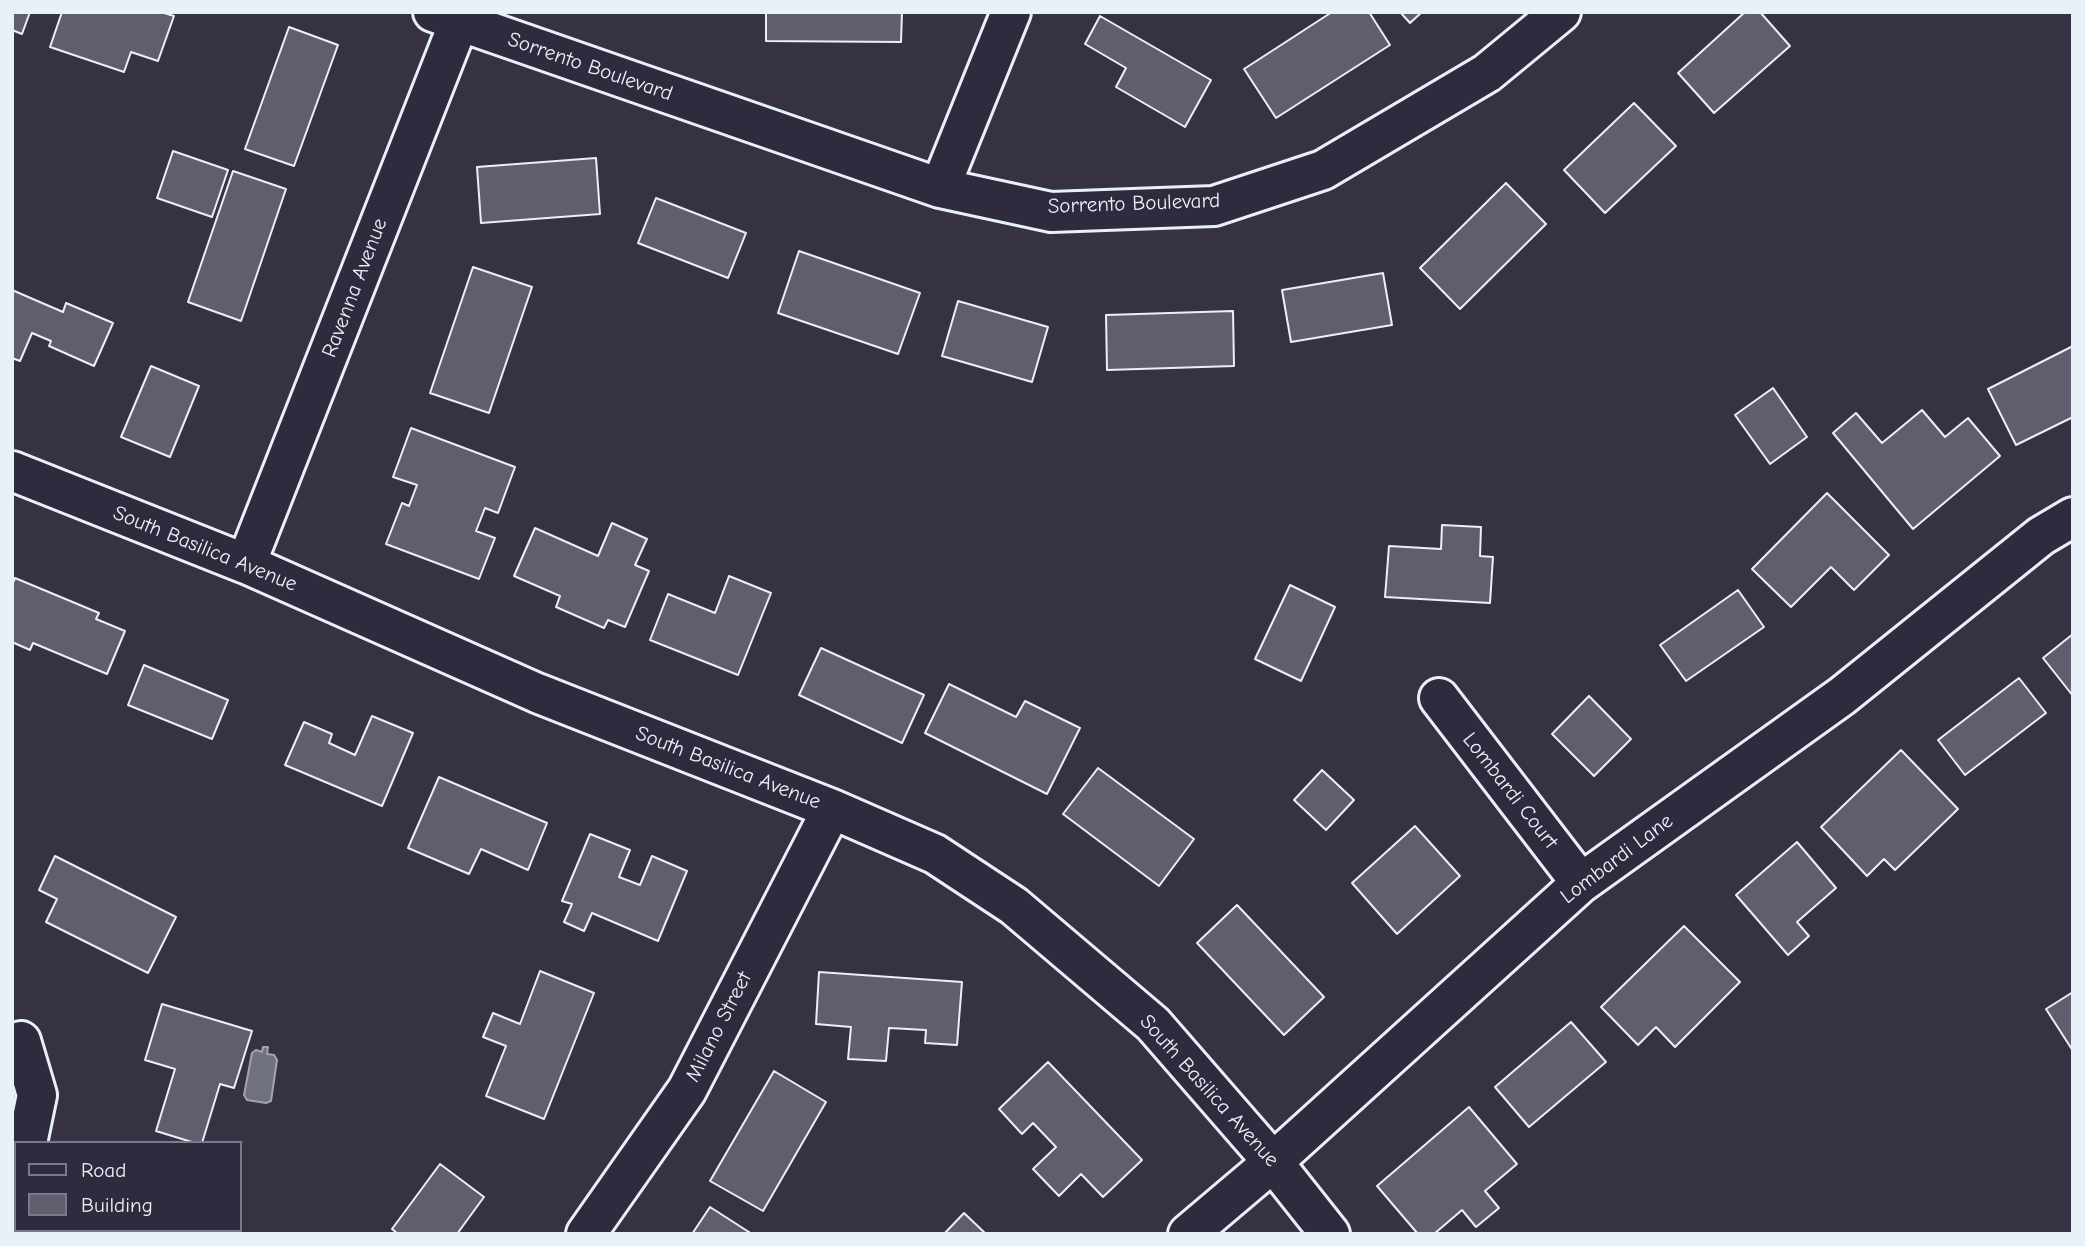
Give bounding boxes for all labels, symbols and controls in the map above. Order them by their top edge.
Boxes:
street label: Sorrento Boulevard [504,27,676,107]
street label: Sorrento Boulevard [1047,188,1221,220]
street label: Ravenna Avenue [317,215,393,361]
street label: South Basilica Avenue [109,501,301,597]
street label: South Basilica Avenue [632,721,824,815]
street label: Lombardi Court [1457,728,1563,854]
street label: Lombardi Lane [1556,808,1678,910]
street label: Milano Street [681,968,757,1086]
street label: South Basilica Avenue [1134,1010,1284,1172]
legend [14,1141,242,1232]
text: Road [81,1158,126,1182]
text: Building [81,1193,153,1217]

